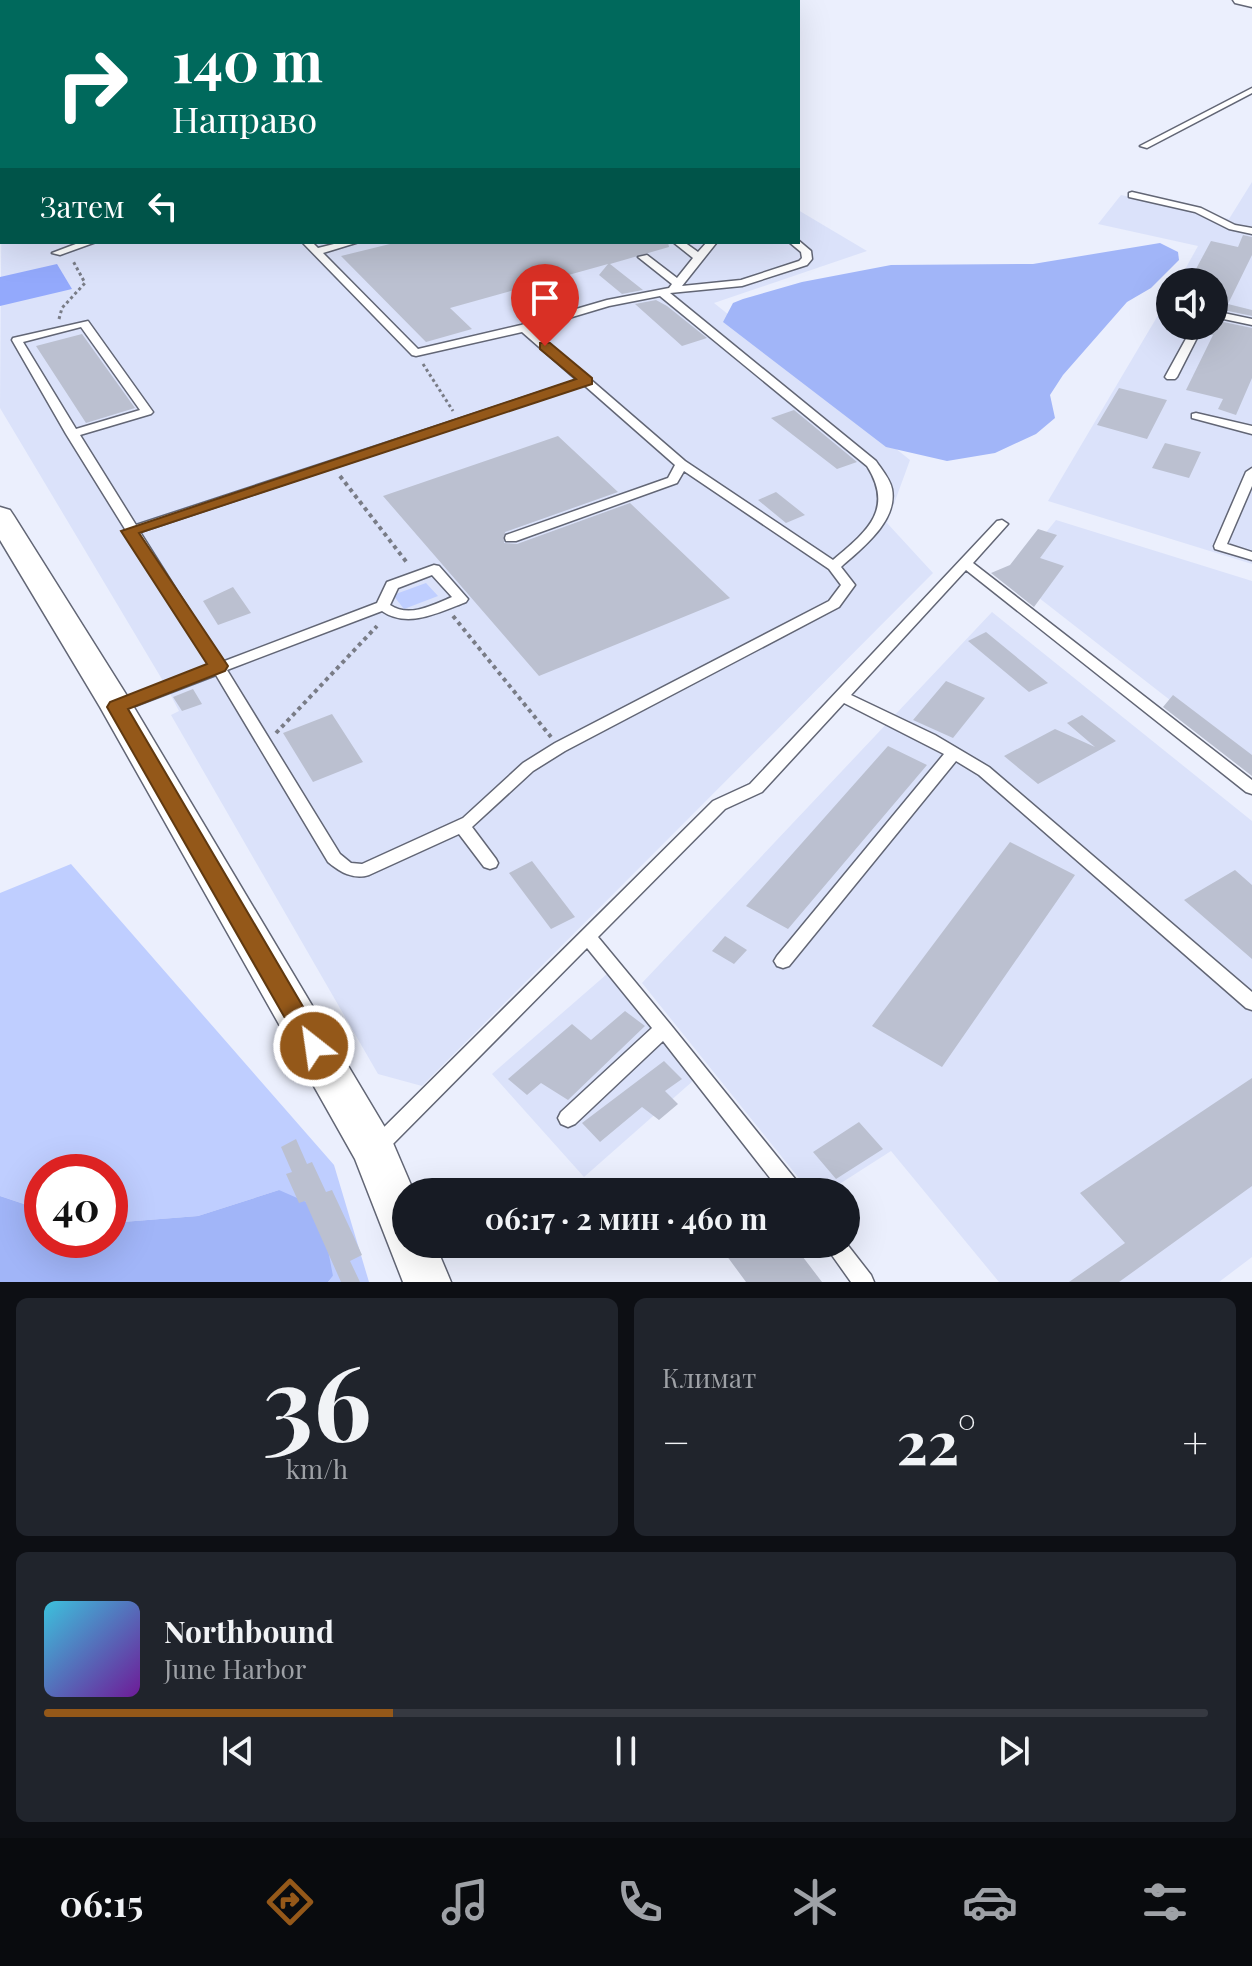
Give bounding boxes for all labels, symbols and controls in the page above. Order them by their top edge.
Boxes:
text: 140 m [172,22,323,97]
icon: right [40,32,144,136]
text: Направо [172,94,317,142]
icon: left [141,184,185,228]
text: Затем [40,186,125,226]
pin [511,264,579,346]
map controls [1156,268,1228,340]
button: sound [1156,268,1228,340]
icon: arrive [523,276,567,320]
position arrow [272,1004,356,1088]
speed limit sign: 40 [24,1154,128,1258]
text: 06:17 · 2 мин · 460 m [485,1198,767,1238]
text: 36 [262,1329,372,1468]
text: Климат [662,1360,756,1395]
text: 22° [896,1400,976,1480]
text: − [662,1411,690,1470]
text: + [1182,1411,1208,1470]
text: km/h [286,1451,348,1486]
text: Northbound [164,1611,334,1651]
text: June Harbor [164,1651,306,1686]
icon: previous [216,1729,260,1773]
icon: pause [604,1729,648,1773]
icon: next [992,1729,1036,1773]
icon: directions [262,1874,318,1930]
icon: music [437,1874,493,1930]
icon: phone [612,1874,668,1930]
icon: climate [787,1874,843,1930]
icon: car [962,1874,1018,1930]
icon: filters [1137,1874,1193,1930]
text: 06:15 [59,1878,143,1926]

